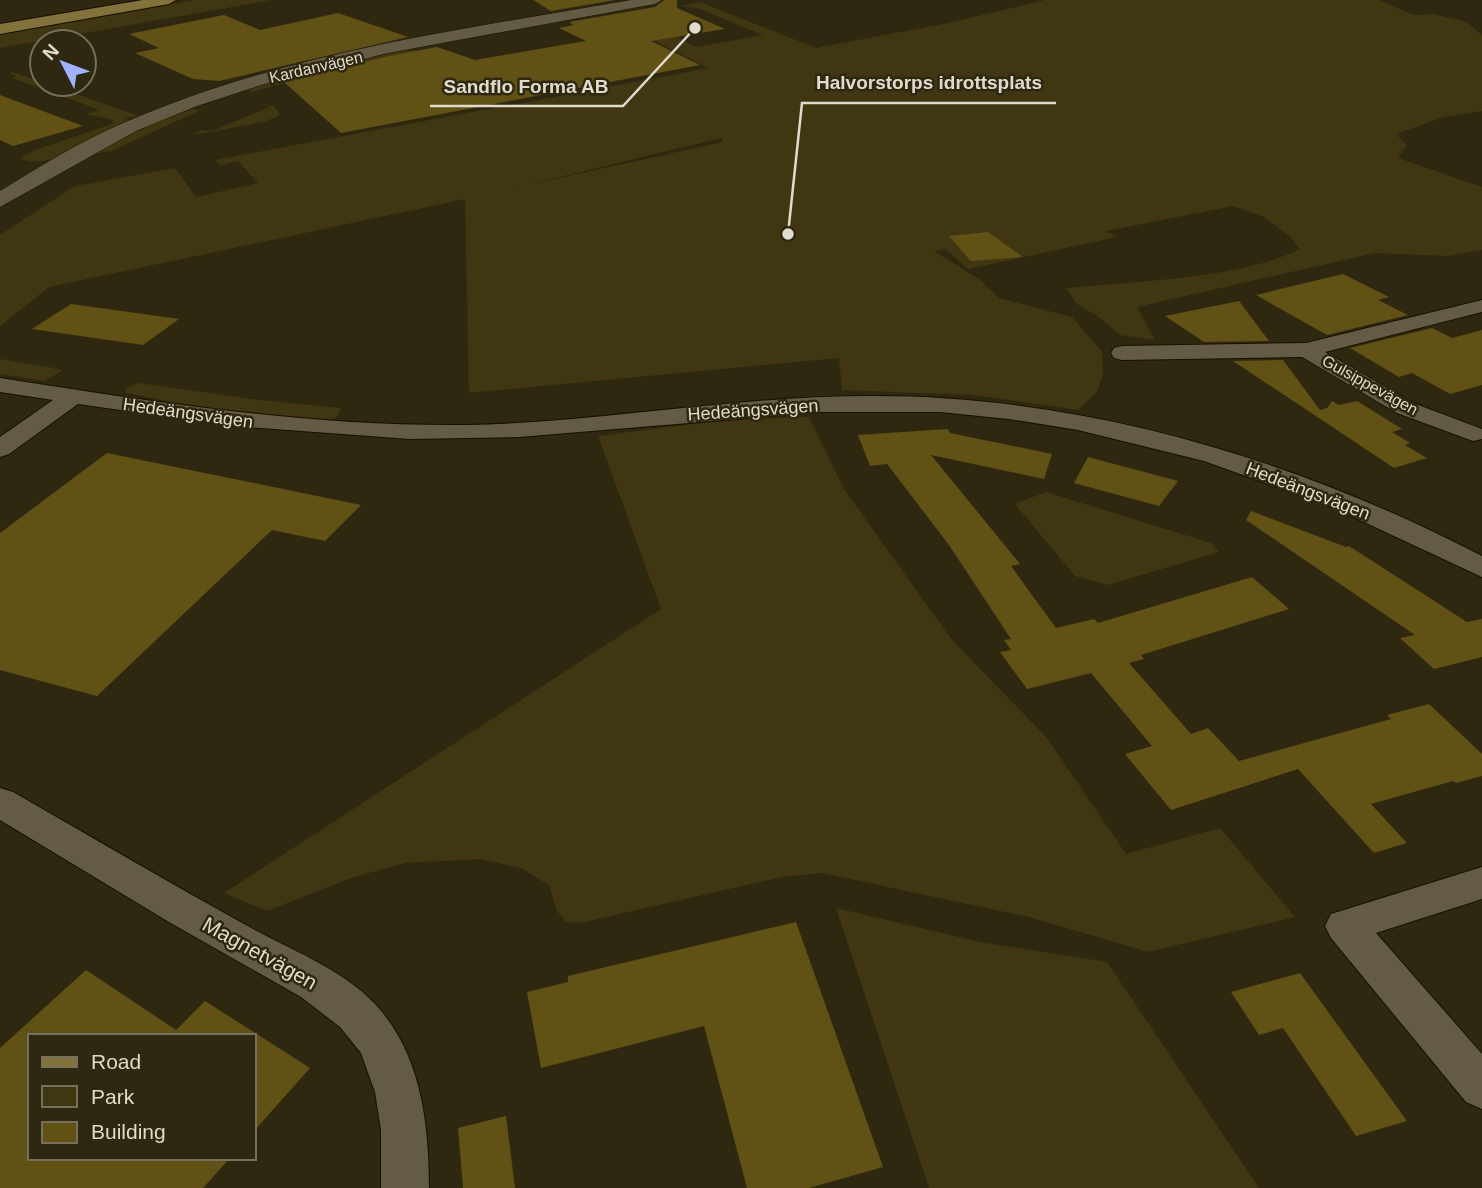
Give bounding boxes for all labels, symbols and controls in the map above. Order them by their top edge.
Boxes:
north arrow [28,28,98,98]
text: N [38,40,63,64]
street label: Kardanvägen [268,48,364,86]
callout: Halvorstorps idrottsplats [802,63,1056,103]
callout: Sandflo Forma AB [430,66,623,106]
text: Halvorstorps idrottsplats [816,72,1042,93]
text: Sandflo Forma AB [443,76,609,97]
street label: Gulsippevägen [1319,352,1421,418]
street label: Hedeängsvägen [122,394,254,432]
street label: Hedeängsvägen [687,395,819,425]
street label: Hedeängsvägen [1243,458,1373,524]
street label: Magnetvägen [199,912,321,994]
legend [28,1034,256,1160]
text: Road [91,1050,141,1073]
text: Park [91,1085,135,1108]
text: Building [91,1120,166,1143]

